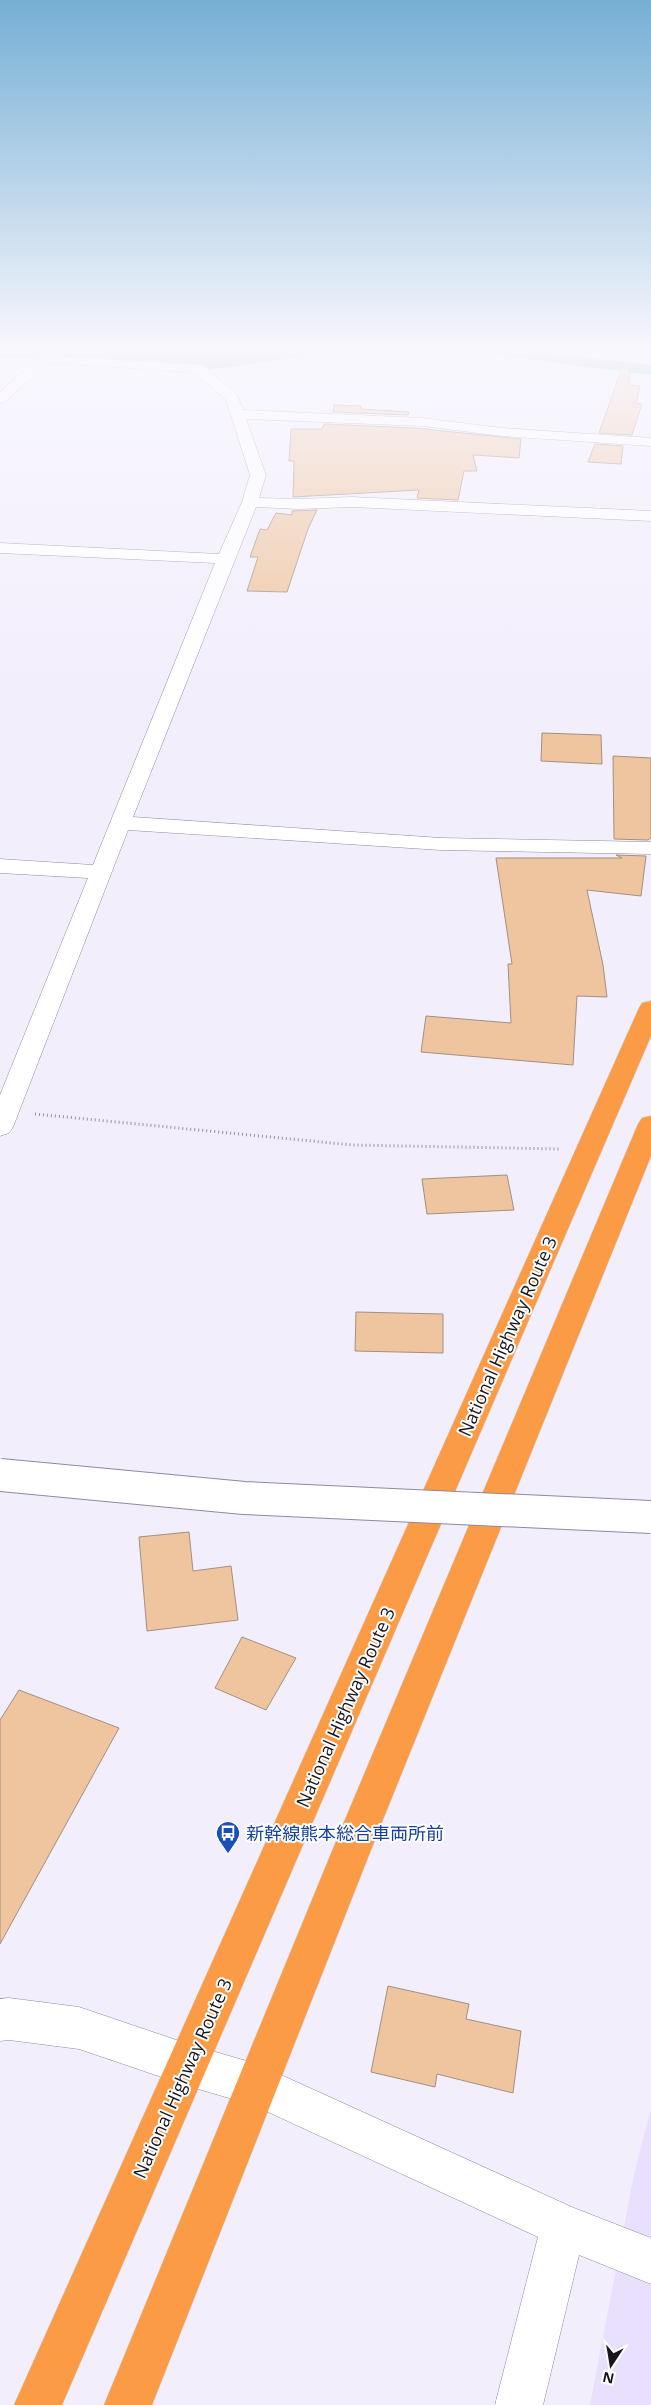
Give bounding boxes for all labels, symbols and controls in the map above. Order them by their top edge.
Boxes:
street label: National Highway Route 3 [452,1232,562,1440]
street label: National Highway Route 3 [290,1603,400,1811]
bus stop icon: 新幹線熊本総合車両所前 [215,1820,241,1854]
place label: 新幹線熊本総合車両所前 [246,1821,444,1845]
street label: National Highway Route 3 [127,1974,237,2182]
north arrow [586,2340,636,2390]
text: N [601,2368,616,2389]

